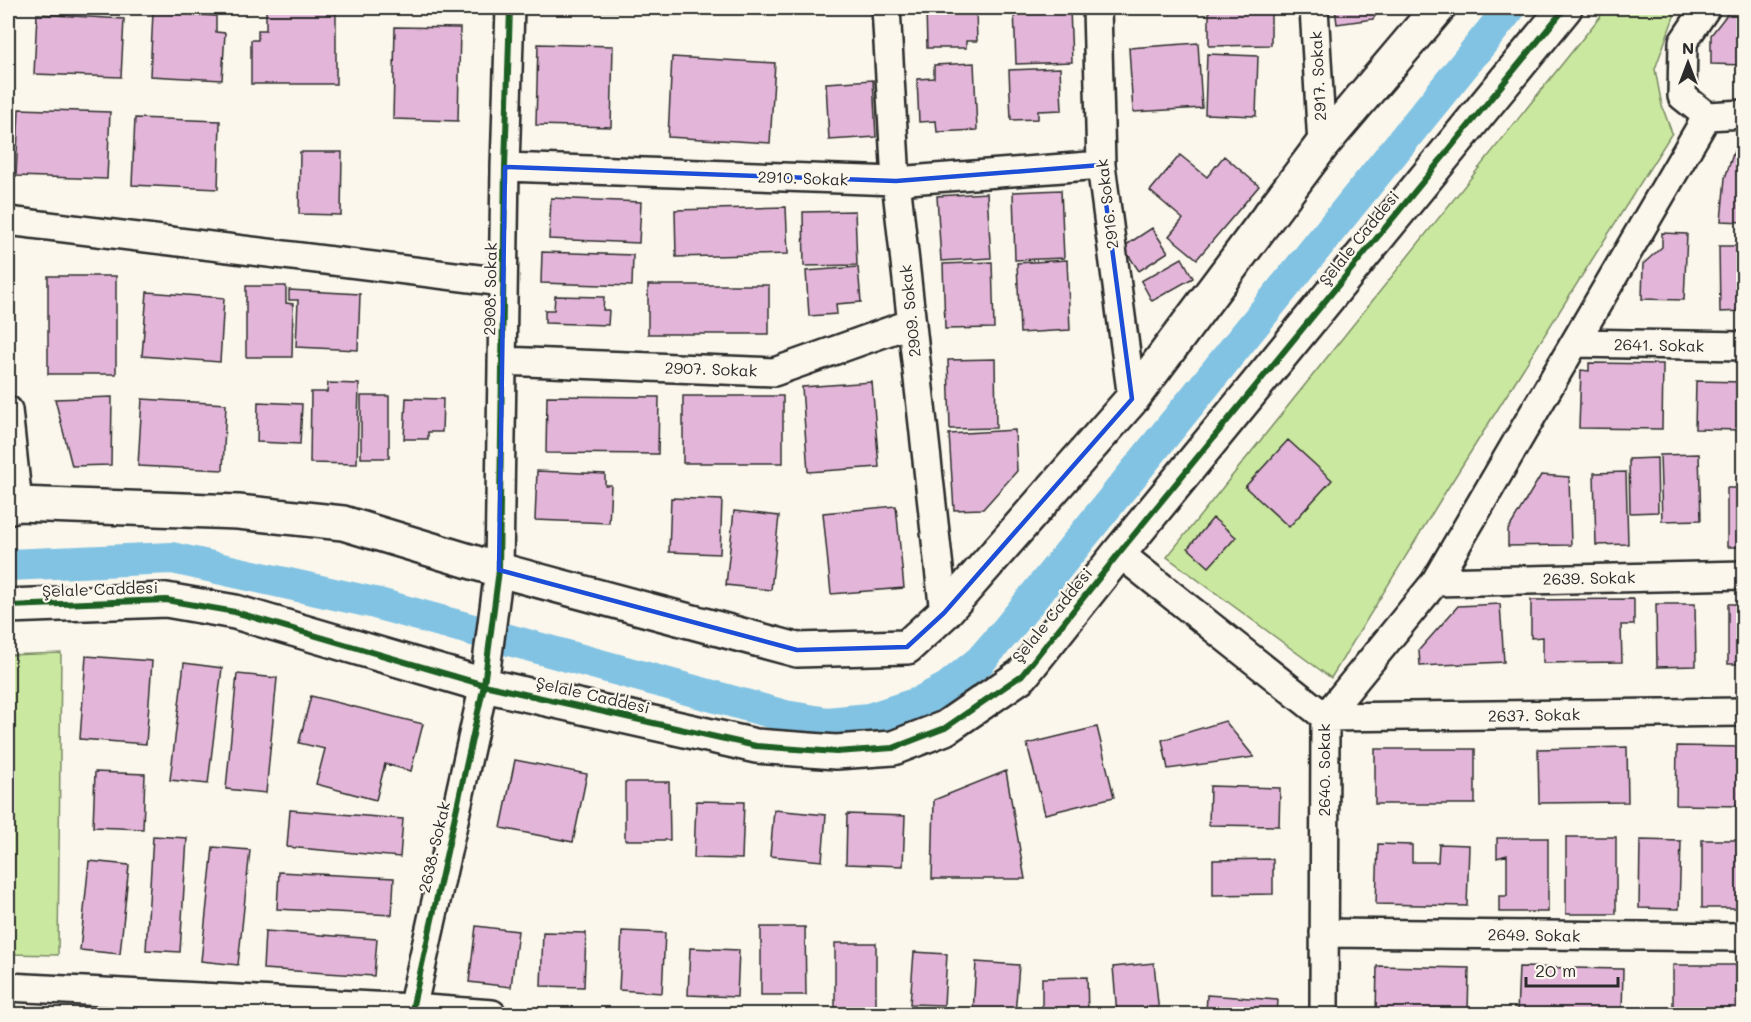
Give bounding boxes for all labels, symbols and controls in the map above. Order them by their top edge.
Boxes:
street label: 2917. Sokak [1305,31,1330,121]
north arrow [1658,33,1718,93]
text: N [1682,37,1694,58]
street label: 2916. Sokak [1091,158,1122,250]
street label: 2910. Sokak [757,165,849,190]
street label: Şelale Caddesi [1314,186,1403,289]
street label: 2908. Sokak [478,242,501,336]
street label: 2909. Sokak [894,264,925,358]
street label: 2641. Sokak [1614,333,1704,356]
street label: 2907. Sokak [664,356,758,381]
street label: Şelale Caddesi [1007,563,1096,666]
street label: 2639. Sokak [1542,566,1636,589]
street label: Şelale Caddesi [42,576,158,601]
street label: Şelale Caddesi [534,671,652,718]
street label: 2637. Sokak [1488,703,1580,726]
street label: 2640. Sokak [1313,723,1334,817]
street label: 2638. Sokak [413,799,454,895]
street label: 2649. Sokak [1487,923,1581,946]
scale bar [1526,950,1618,988]
text: 20 m [1535,958,1576,982]

